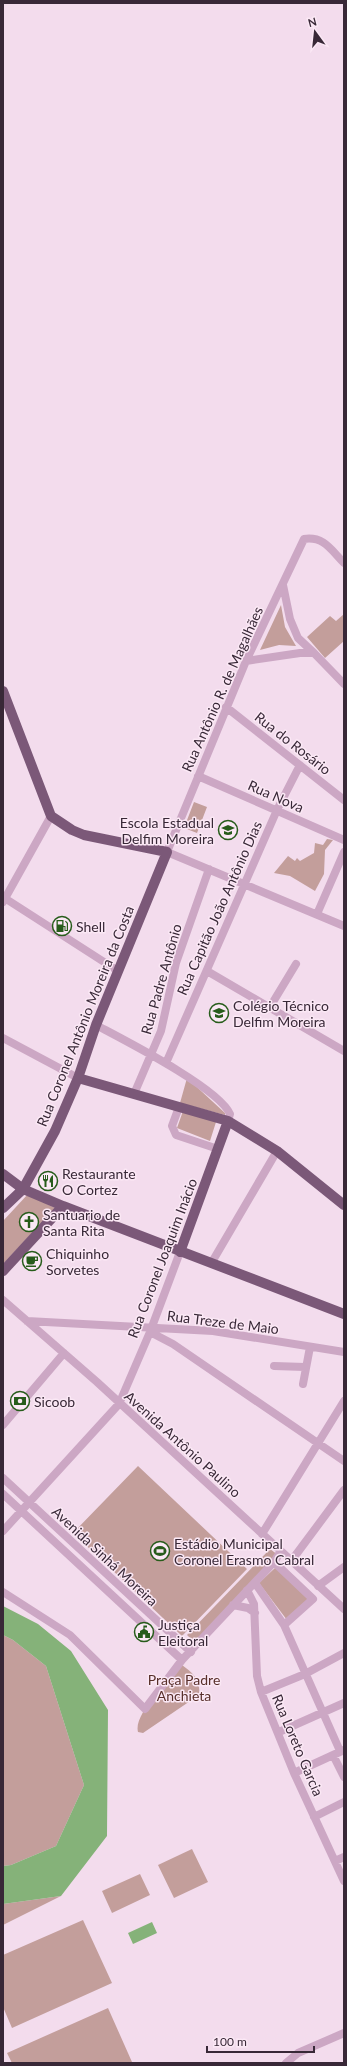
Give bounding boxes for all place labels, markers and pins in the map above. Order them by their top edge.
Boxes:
place label: Escola Estadual Delfim Moreira [120,814,214,847]
school or university icon: Escola Estadual Delfim Moreira [217,819,239,841]
fuel station icon: Shell [51,915,73,937]
place label: Shell [76,918,105,935]
place label: Colégio Técnico Delfim Moreira [233,997,329,1030]
school or university icon: Colégio Técnico Delfim Moreira [208,1002,230,1024]
place label: Restaurante O Cortez [62,1165,136,1198]
restaurant icon: Restaurante O Cortez [37,1170,59,1192]
place label: Santuario de Santa Rita [43,1206,120,1239]
church icon: Santuario de Santa Rita [18,1211,40,1233]
place label: Chiquinho Sorvetes [46,1245,109,1278]
cafe icon: Chiquinho Sorvetes [21,1250,43,1272]
bank icon: Sicoob [9,1390,31,1412]
place label: Sicoob [34,1393,75,1410]
place label: Estádio Municipal Coronel Erasmo Cabral [174,1535,314,1568]
sports icon: Estádio Municipal Coronel Erasmo Cabral [149,1540,171,1562]
place label: Justiça Eleitoral [158,1616,208,1649]
public building icon: Justiça Eleitoral [133,1621,155,1643]

